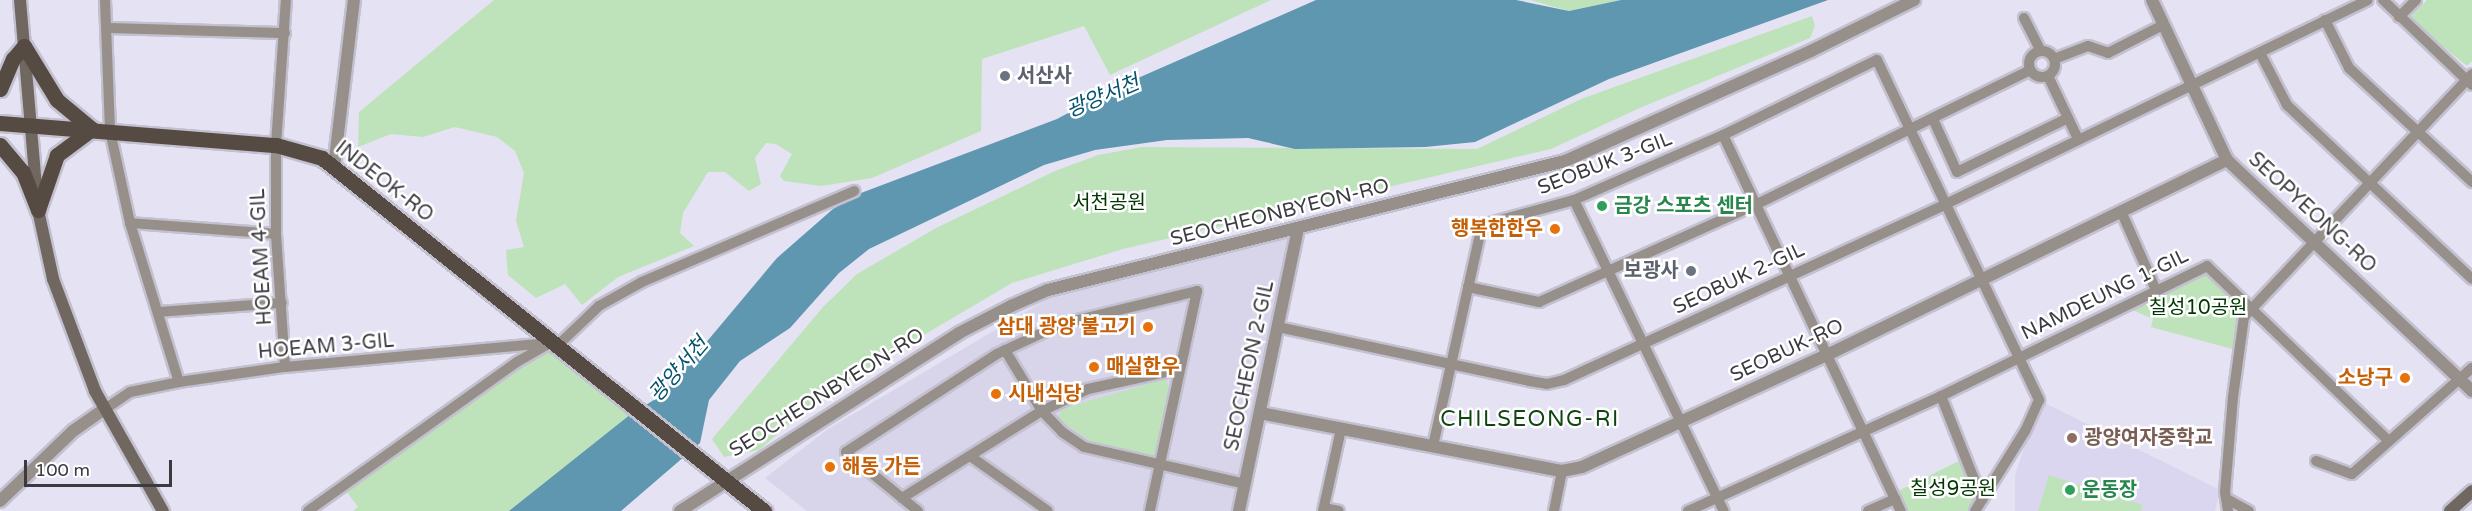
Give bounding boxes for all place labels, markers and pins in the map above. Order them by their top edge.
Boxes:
place label: 서산사 [1017,64,1072,88]
marker: 서산사 [998,69,1012,83]
place label: 금강 스포츠 센터 [1614,194,1753,218]
marker: 금강 스포츠 센터 [1595,199,1609,213]
place label: 행복한한우 [1451,217,1543,241]
marker: 행복한한우 [1548,222,1562,236]
place label: 보광사 [1624,259,1679,283]
marker: 보광사 [1684,264,1698,278]
place label: 삼대 광양 불고기 [997,315,1136,339]
marker: 삼대 광양 불고기 [1141,320,1155,334]
place label: 매실한우 [1106,355,1180,379]
marker: 매실한우 [1087,360,1101,374]
place label: 소낭구 [2338,366,2393,390]
marker: 소낭구 [2398,371,2412,385]
place label: 시내식당 [1008,382,1082,406]
marker: 시내식당 [989,387,1003,401]
place label: 광양여자중학교 [2084,426,2213,450]
marker: 광양여자중학교 [2065,431,2079,445]
place label: 해동 가든 [842,455,921,479]
marker: 해동 가든 [823,460,837,474]
place label: 운동장 [2082,478,2137,502]
marker: 운동장 [2063,483,2077,497]

